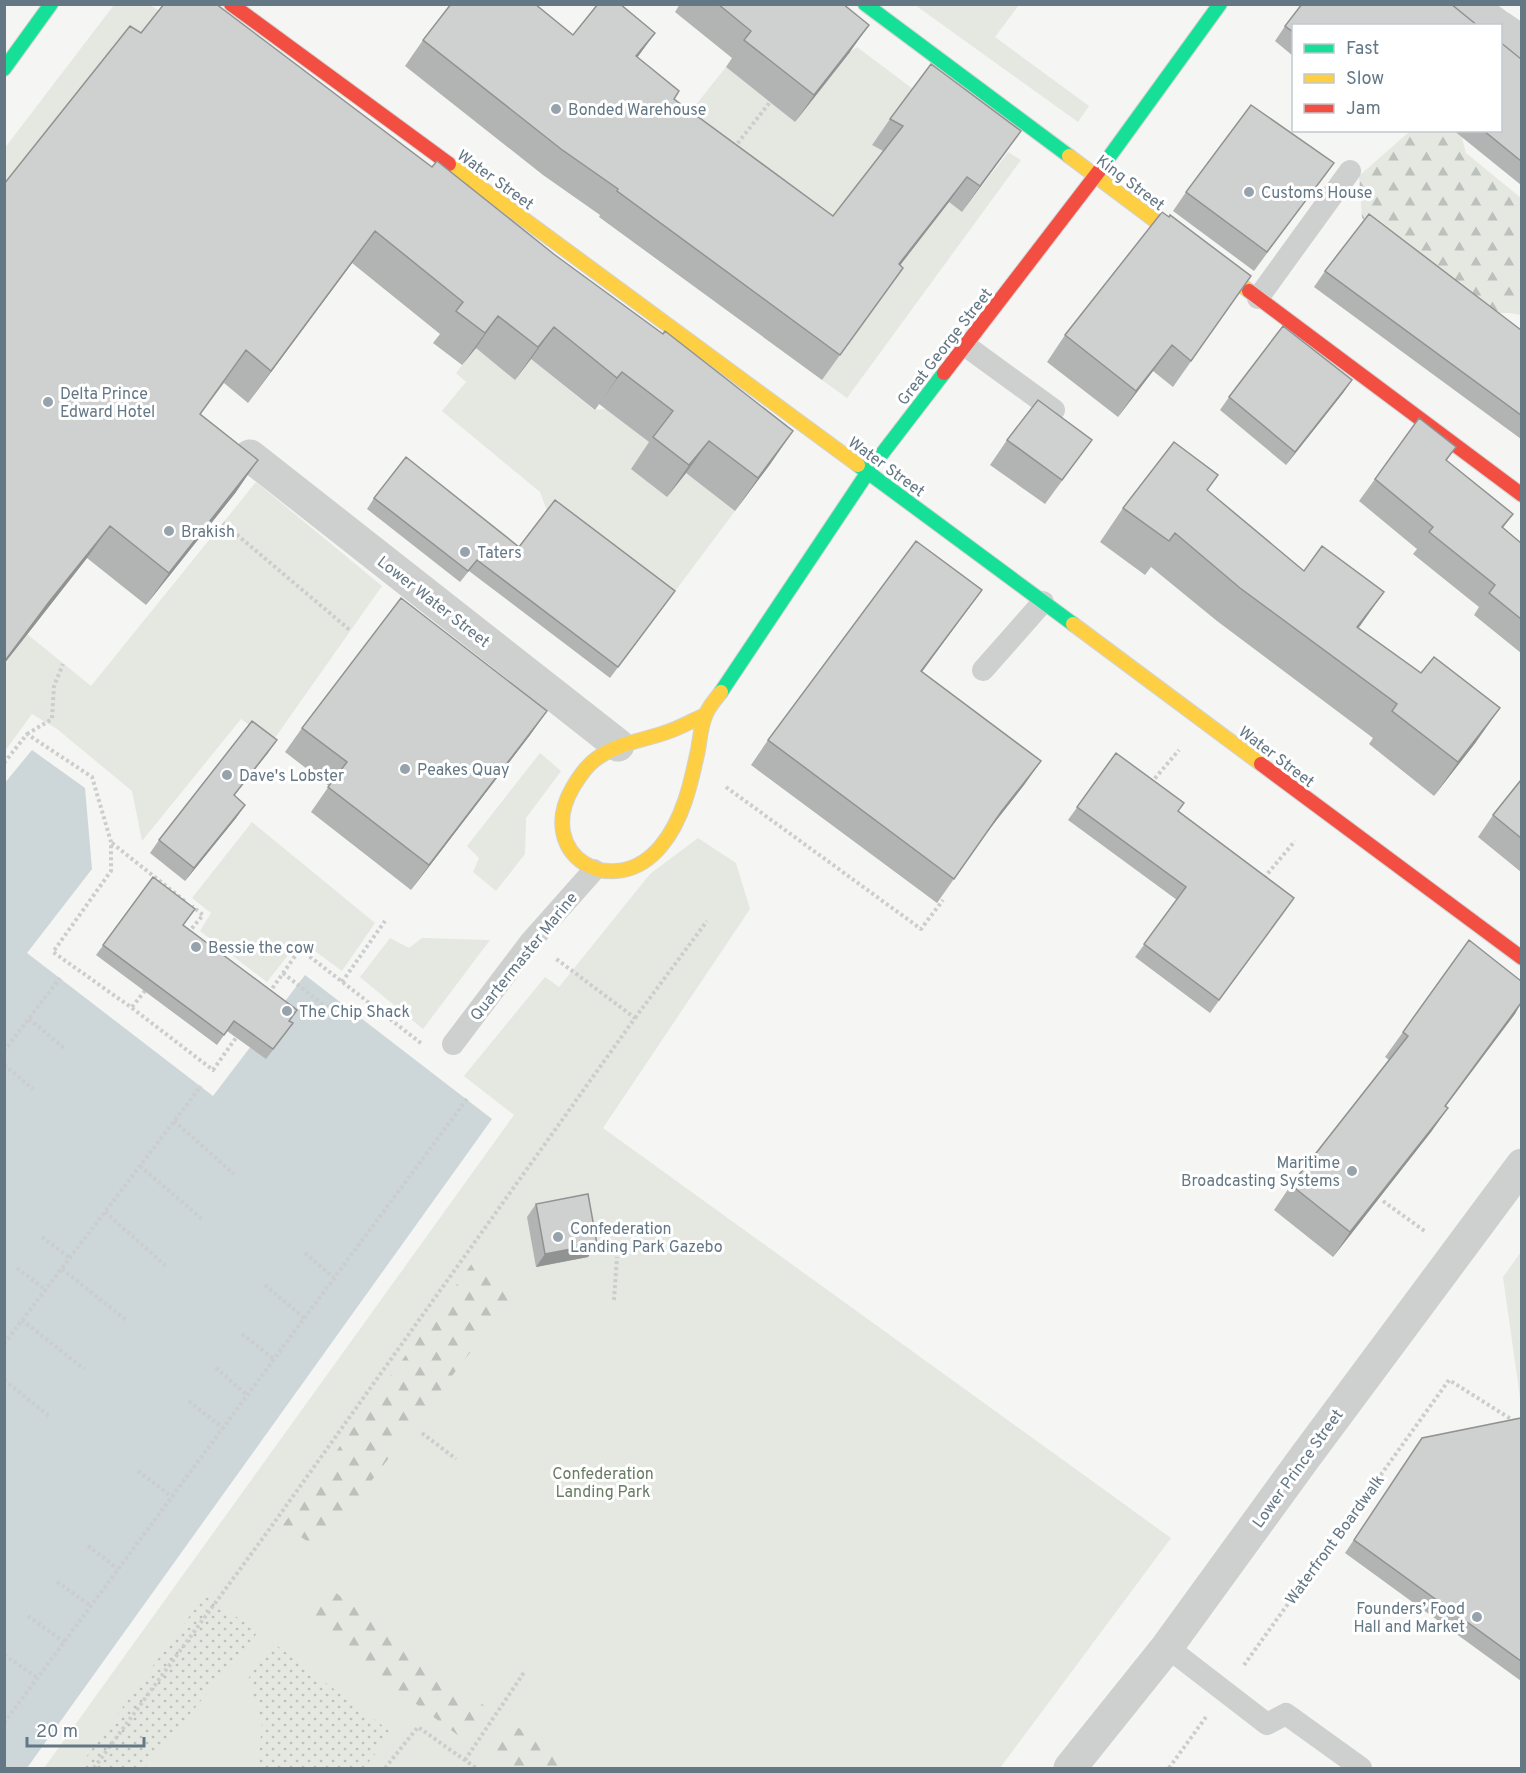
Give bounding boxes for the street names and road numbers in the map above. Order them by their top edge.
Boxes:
street label: Water Street [453,146,537,215]
street label: King Street [1092,151,1168,216]
street label: Great George Street [894,285,998,410]
street label: Water Street [844,433,928,502]
street label: Lower Water Street [373,552,493,653]
street label: Water Street [1234,723,1318,793]
street label: Quartermaster Marine [467,889,583,1026]
street label: Lower Prince Street [1249,1406,1348,1532]
street label: Waterfront Boardwalk [1282,1471,1390,1609]

